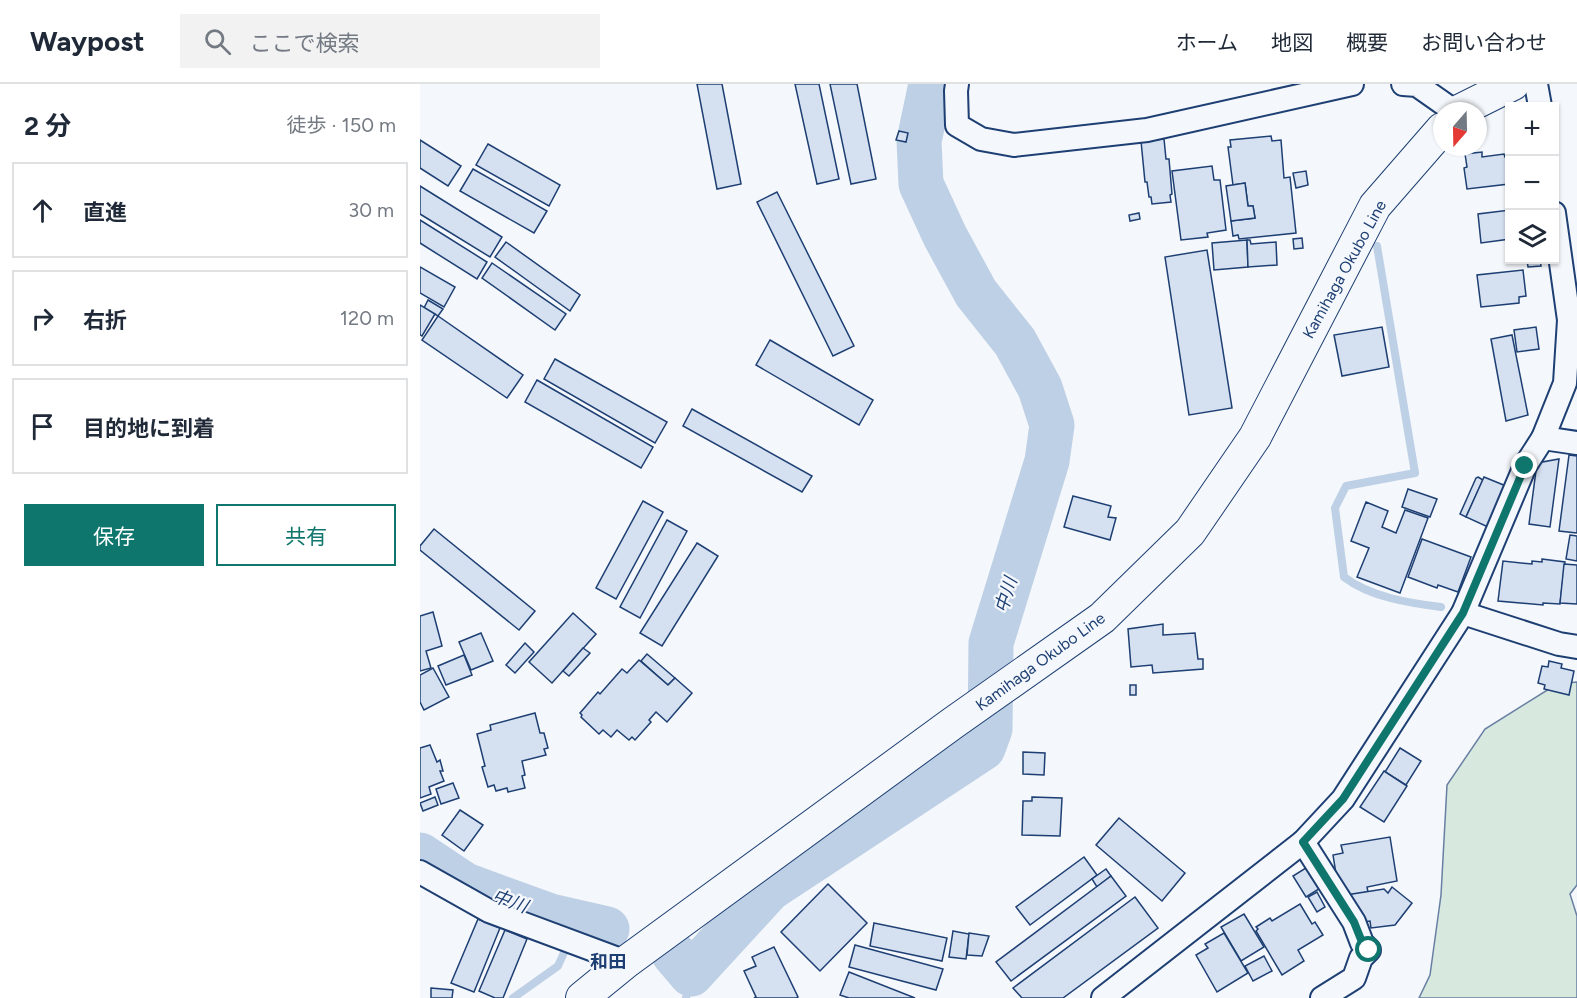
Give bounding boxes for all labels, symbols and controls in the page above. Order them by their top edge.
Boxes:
search box [180,14,600,68]
text: Waypost [30,24,144,58]
icon: search [201,25,234,58]
text: ここで検索 [249,30,359,57]
text: ホーム [1176,30,1238,55]
text: 地図 [1271,30,1313,55]
text: 概要 [1346,30,1388,55]
text: お問い合わせ [1421,30,1547,55]
north arrow [1433,102,1487,156]
map controls [1505,102,1559,264]
button: + [1505,102,1559,156]
text: 2 分 [24,110,71,142]
text: 徒歩 · 150 m [287,113,396,137]
button: − [1505,156,1559,210]
icon: ahead [26,194,59,227]
street label: Kamihaga Okubo Line [1299,197,1390,342]
text: 30 m [348,198,394,222]
text: 直進 [83,199,127,226]
button: layers [1505,210,1559,264]
icon: right [26,302,59,335]
text: 120 m [340,306,394,330]
text: 右折 [83,307,127,334]
icon: arrive [26,410,59,443]
text: 目的地に到着 [83,415,215,442]
route end [1511,452,1537,478]
button: 保存 [24,504,204,566]
button: 共有 [216,504,396,566]
water label: 中川 [990,573,1022,615]
street label: Kamihaga Okubo Line [972,608,1109,715]
water label: 中川 [489,885,533,918]
route start [1355,936,1381,962]
district label: 和田 [590,951,626,973]

